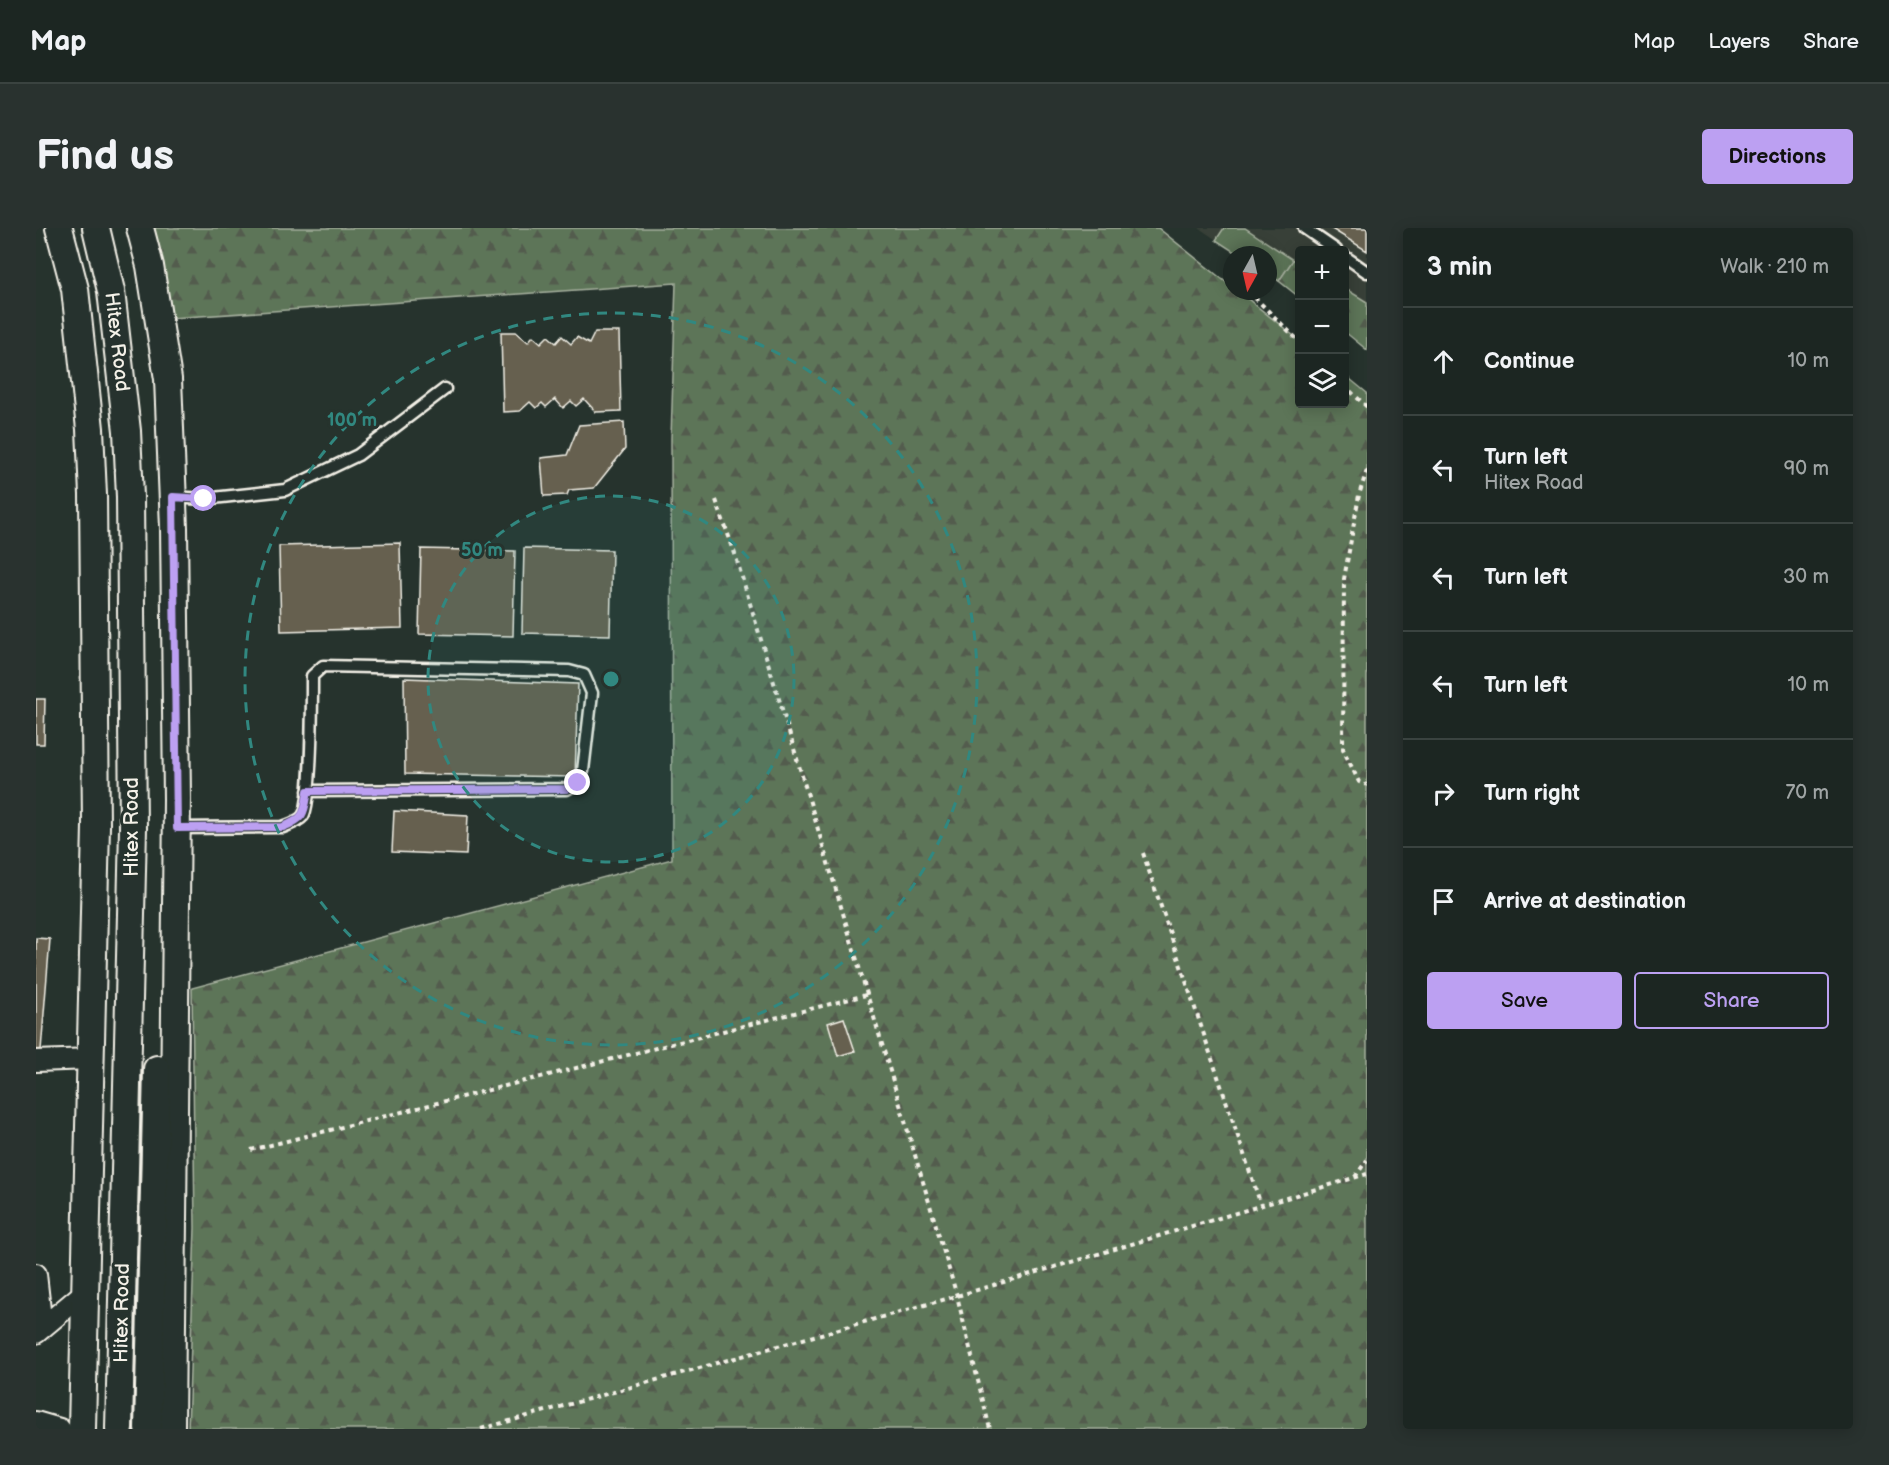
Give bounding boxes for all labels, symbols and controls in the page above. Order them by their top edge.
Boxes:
text: Map [30,25,86,58]
text: Map [1633,29,1675,54]
text: Layers [1708,29,1770,54]
text: Share [1803,29,1859,54]
button: Directions [1702,129,1853,184]
text: Find us [36,131,174,182]
north arrow [1223,246,1277,300]
map controls [1295,246,1349,408]
button: + [1295,246,1349,300]
text: 3 min [1427,252,1492,283]
text: Walk · 210 m [1720,255,1829,279]
street label: Hitex Road [99,291,134,393]
button: − [1295,300,1349,354]
icon: ahead [1427,345,1460,378]
text: Continue [1484,348,1574,375]
text: 10 m [1788,349,1829,373]
button: layers [1295,354,1349,408]
text: 100 m [327,410,377,431]
text: Turn left [1484,444,1568,471]
icon: left [1427,453,1460,486]
text: 90 m [1784,457,1829,481]
text: Hitex Road [1484,471,1584,495]
route start [190,485,216,511]
text: 50 m [461,540,503,561]
icon: left [1427,561,1460,594]
text: Turn left [1484,564,1568,591]
text: 30 m [1783,565,1829,589]
centre of rings [601,669,621,689]
icon: left [1427,669,1460,702]
text: Turn left [1484,672,1568,699]
text: 10 m [1788,673,1829,697]
route end [564,769,590,795]
street label: Hitex Road [120,777,144,877]
icon: right [1427,777,1460,810]
text: Turn right [1484,780,1580,807]
text: 70 m [1785,781,1829,805]
icon: arrive [1427,885,1460,918]
text: Arrive at destination [1484,888,1686,915]
button: Save [1427,972,1622,1029]
button: Share [1634,972,1829,1029]
street label: Hitex Road [109,1263,135,1363]

